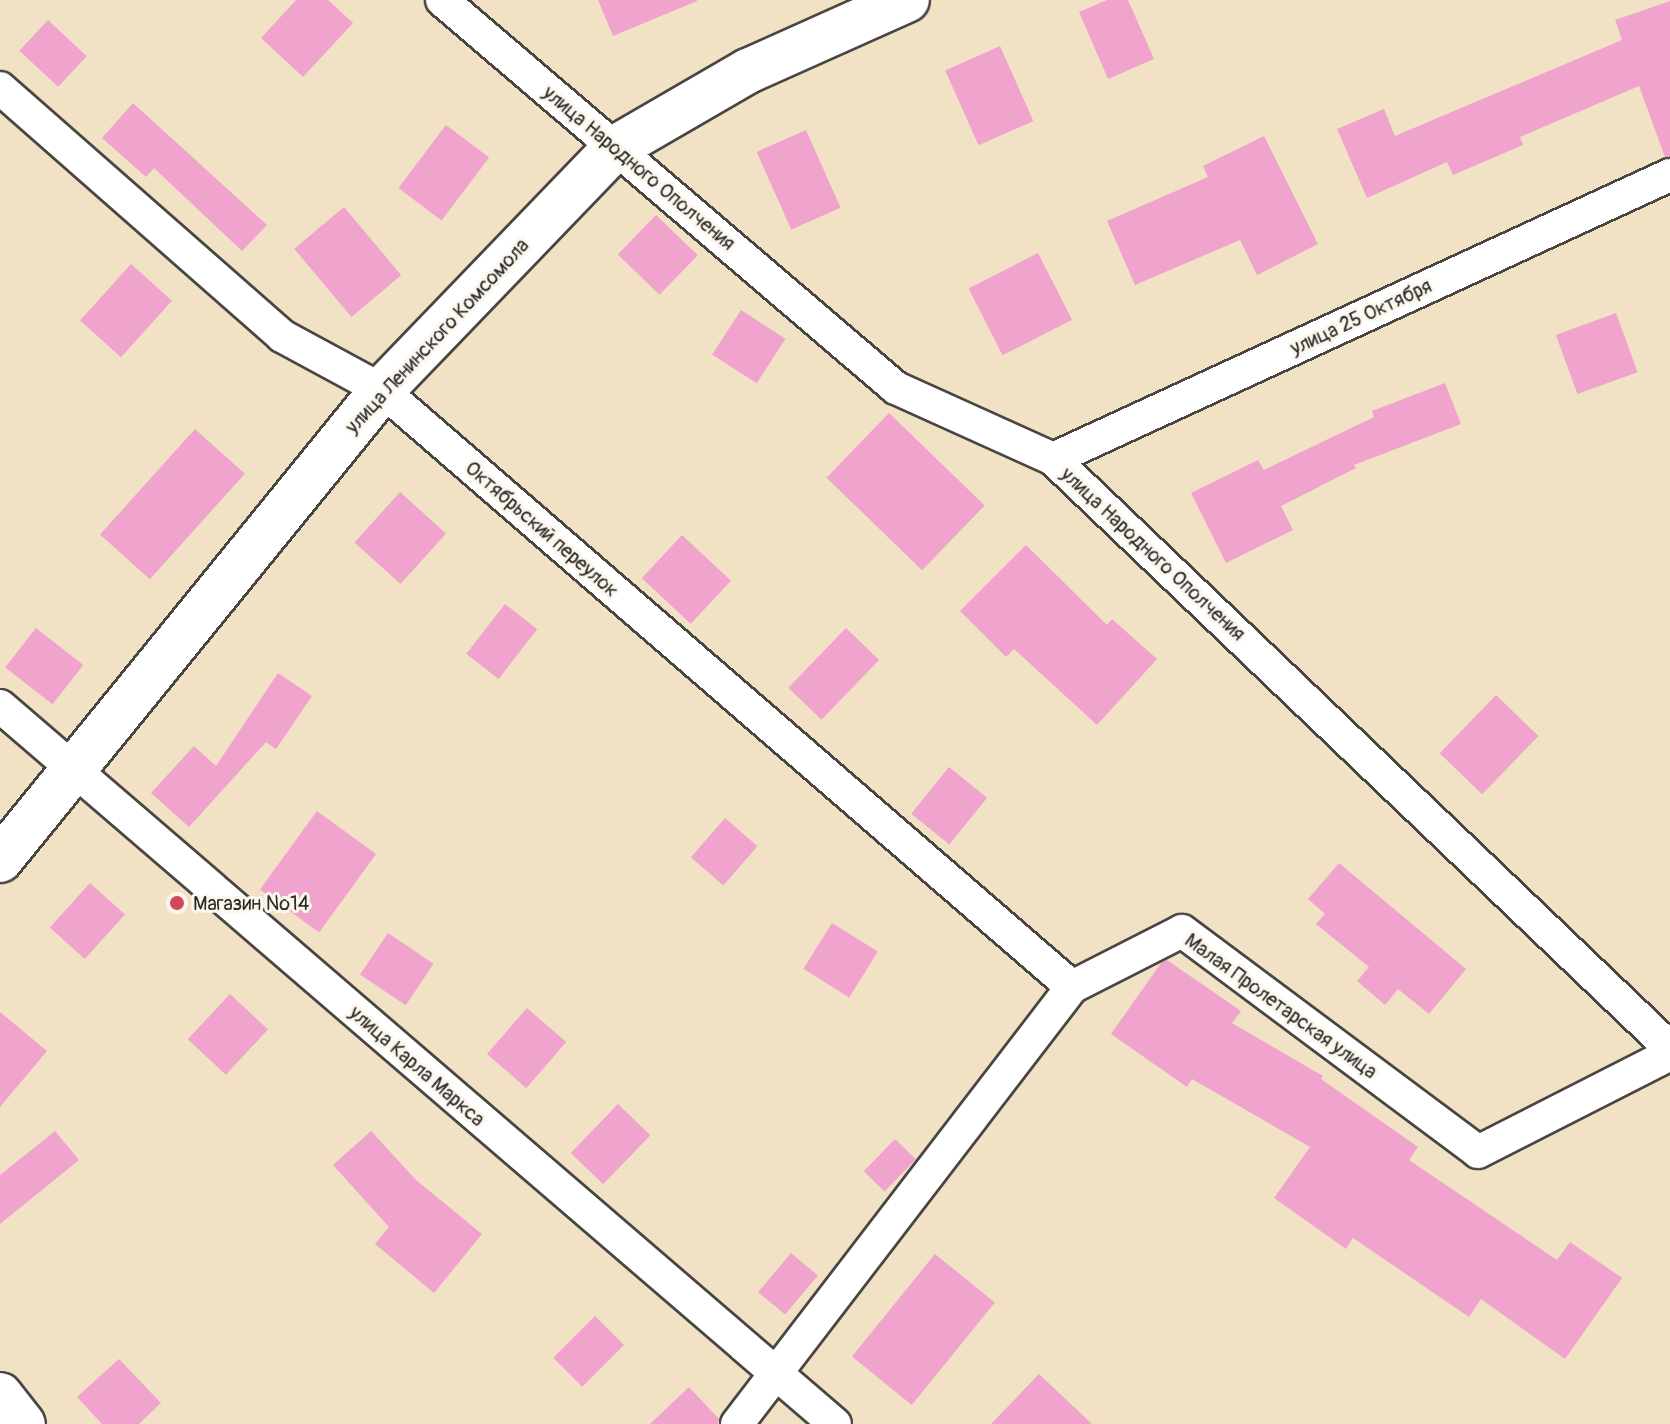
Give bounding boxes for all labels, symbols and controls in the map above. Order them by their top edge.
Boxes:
street label: улица Народного Ополчения [538,81,740,255]
street label: улица Ленинского Комсомола [340,233,534,439]
street label: улица 25 Октября [1286,274,1436,360]
street label: Октябрьский переулок [460,456,624,602]
street label: улица Народного Ополчения [1056,462,1250,646]
place label: Магазин №14 [193,891,309,915]
marker: Магазин №14 [168,894,186,912]
street label: Малая Пролетарская улица [1180,928,1382,1084]
street label: улица Карла Маркса [344,1001,490,1131]

